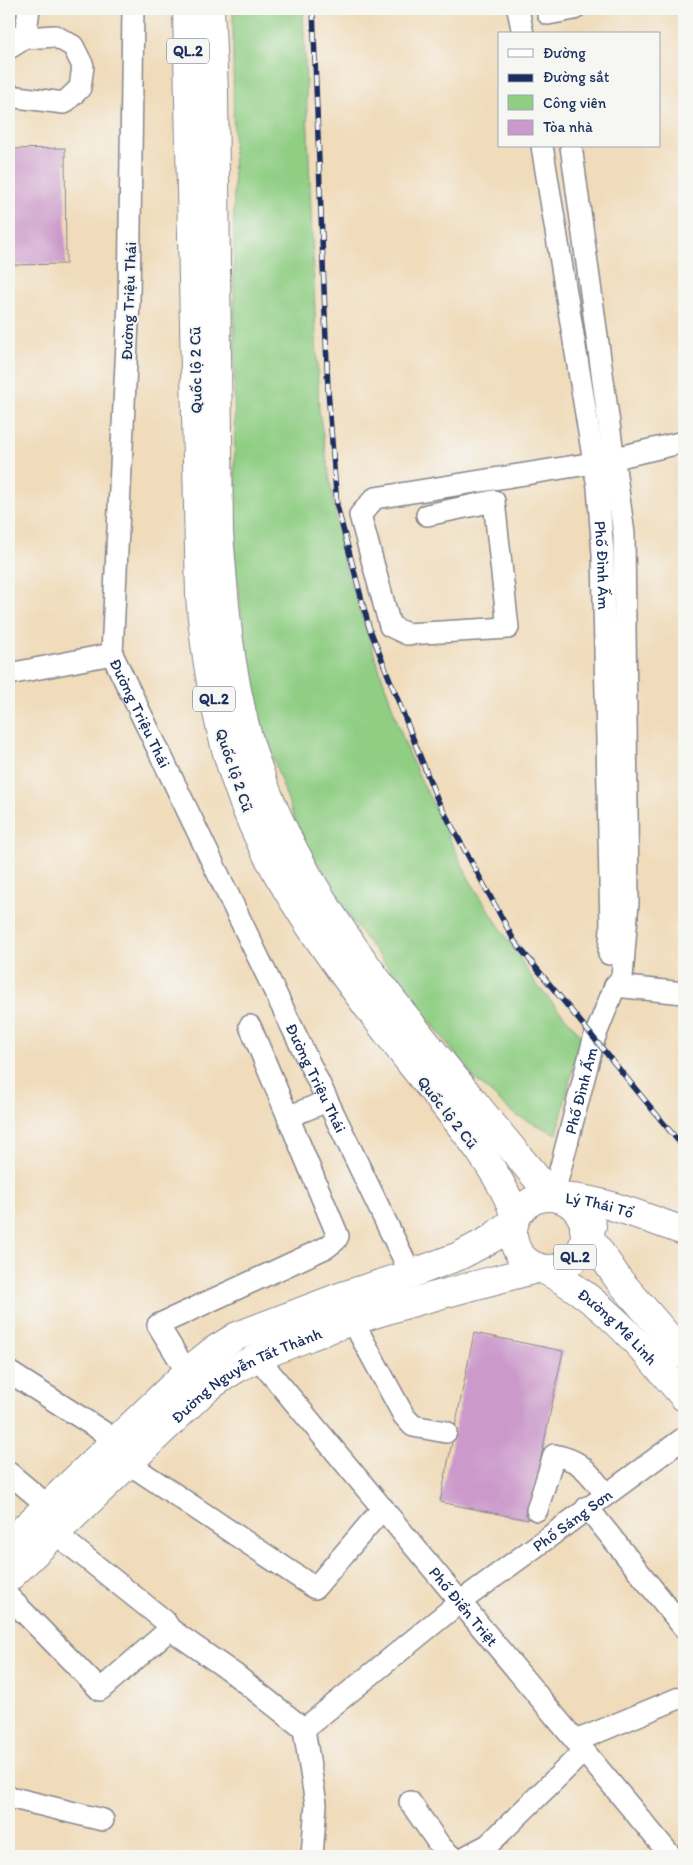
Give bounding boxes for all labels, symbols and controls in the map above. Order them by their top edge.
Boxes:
legend [498,32,660,148]
road number: QL.2 [167,38,209,64]
text: Đường [543,44,586,62]
text: Đường sắt [543,68,610,86]
text: Công viên [543,94,607,112]
text: Tòa nhà [543,118,593,136]
street label: Đường Triệu Thái [117,241,140,361]
street label: Quốc lộ 2 Cũ [185,326,206,414]
street label: Phố Đình Ấm [591,520,613,611]
street label: Đường Triệu Thái [106,656,174,771]
road number: QL.2 [193,686,235,712]
street label: Quốc lộ 2 Cũ [211,726,258,815]
street label: Đường Triệu Thái [282,1020,350,1136]
street label: Phố Đình Ấm [561,1045,602,1136]
street label: Quốc lộ 2 Cũ [413,1072,482,1153]
street label: Lý Thái Tổ [565,1188,636,1222]
road number: QL.2 [554,1244,596,1270]
street label: Đường Mê Linh [574,1284,661,1369]
street label: Đường Nguyễn Tất Thành [167,1324,325,1427]
street label: Phố Sáng Sơn [529,1485,616,1556]
street label: Phố Điển Triệt [425,1563,502,1650]

